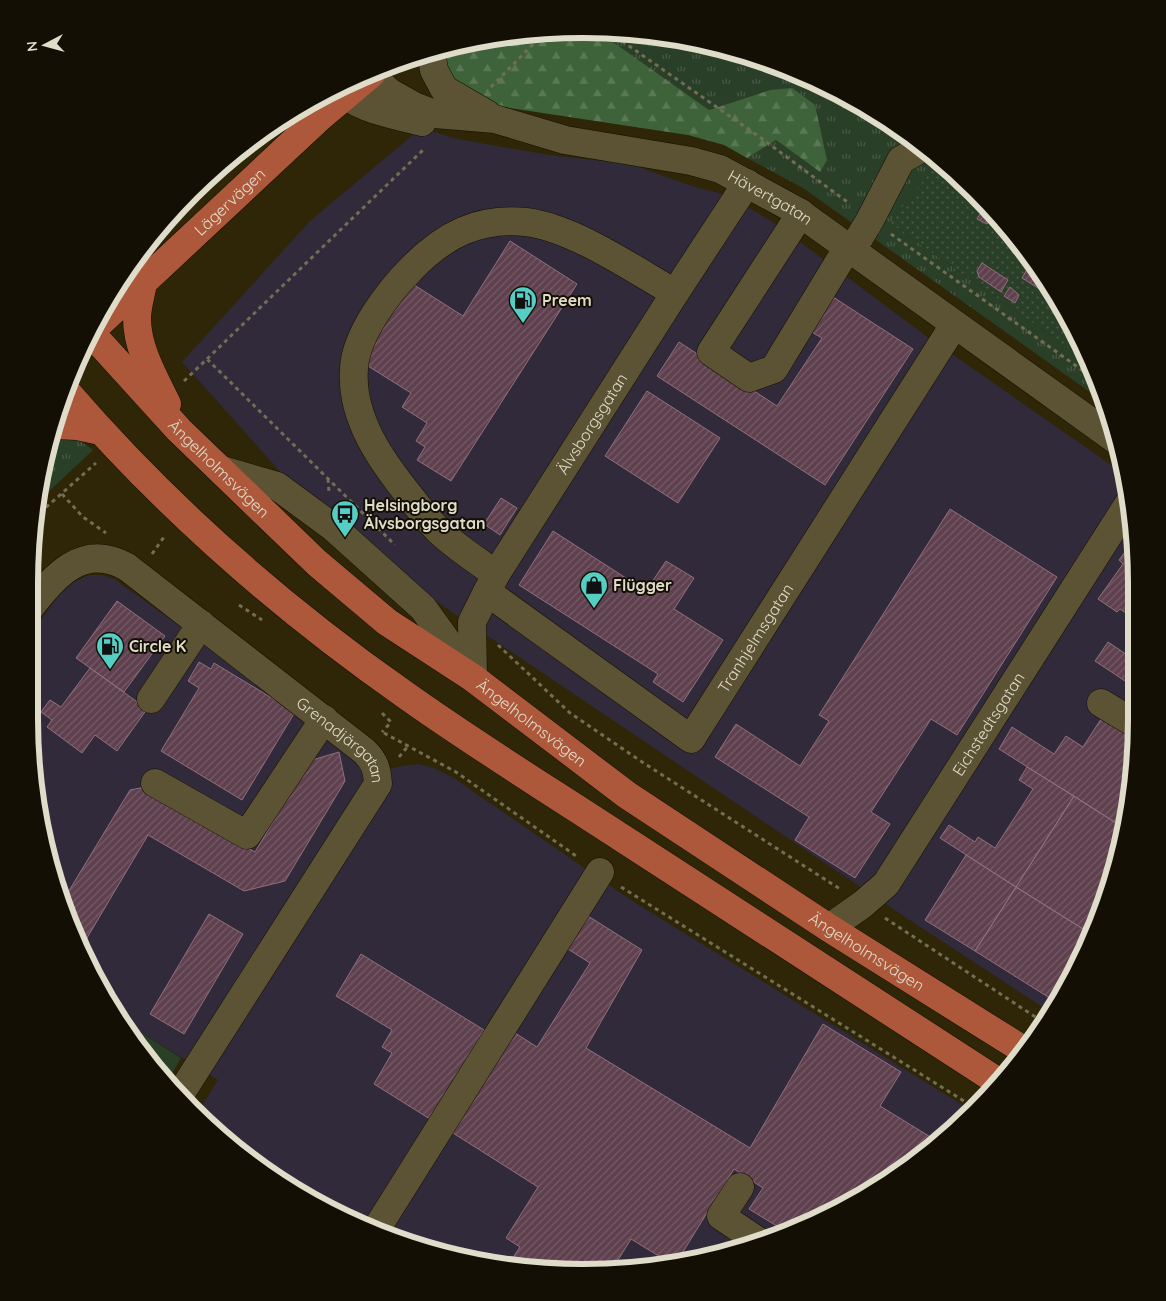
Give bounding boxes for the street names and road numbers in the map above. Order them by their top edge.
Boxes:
street label: Lägervägen [190,164,269,240]
street label: Hävertgatan [725,165,817,229]
street label: Älvsborgsgatan [552,369,631,478]
street label: Ängelholmsvägen [164,415,274,522]
street label: Tranhjelmsgatan [713,580,797,697]
street label: Eichstedtsgatan [948,668,1028,779]
street label: Ängelholmsvägen [473,675,591,771]
street label: Grenadjärgatan [293,692,388,784]
street label: Ängelholmsvägen [805,908,928,995]

